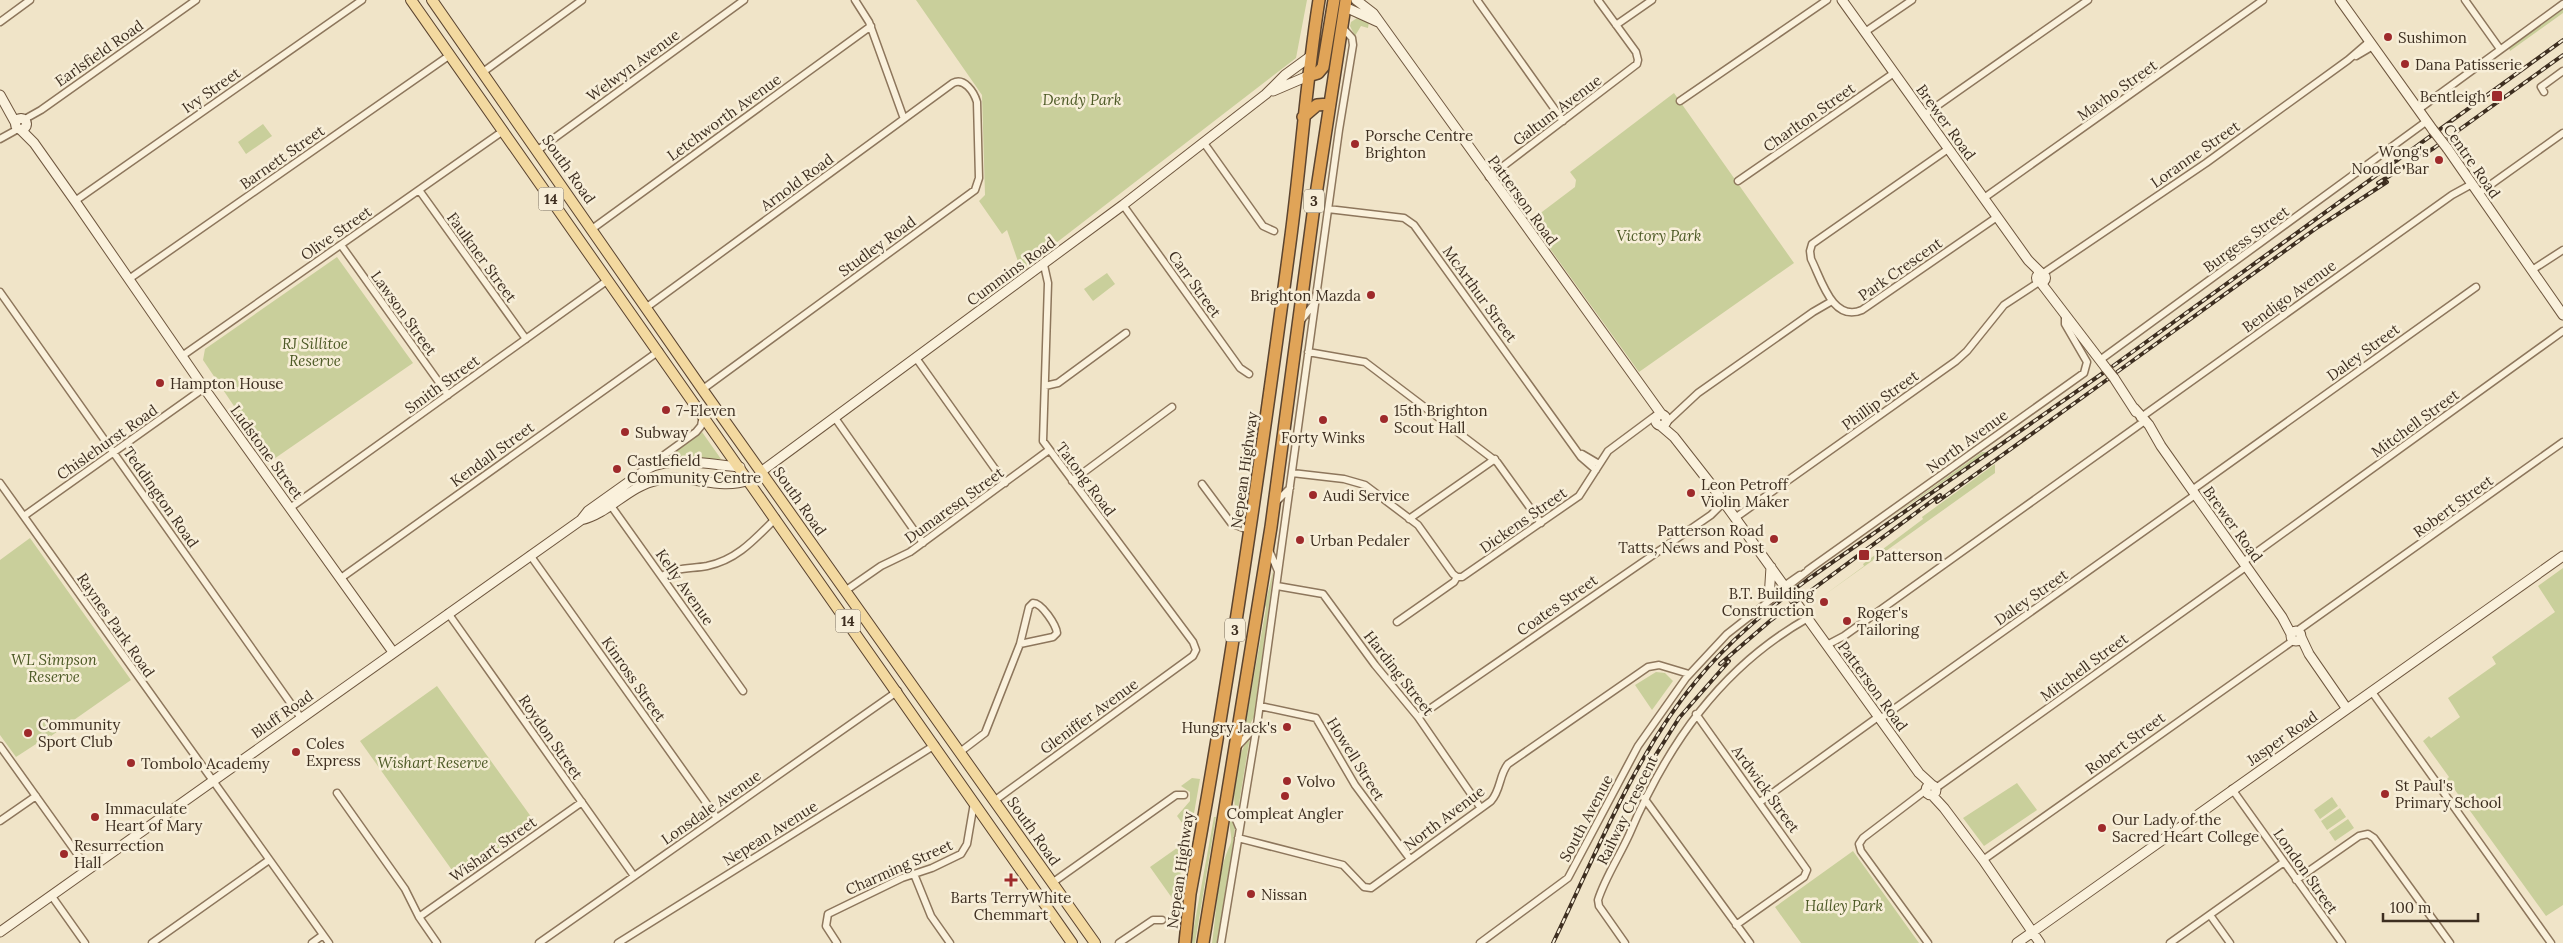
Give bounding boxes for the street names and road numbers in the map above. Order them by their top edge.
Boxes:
street label: Earlsfield Road [51,15,147,91]
street label: Welwyn Avenue [583,25,683,105]
street label: Mavho Street [2073,55,2161,124]
street label: Ivy Street [178,63,244,117]
street label: Letchworth Avenue [663,69,785,165]
street label: Galtum Avenue [1509,70,1605,150]
street label: Charlton Street [1759,78,1859,156]
street label: Brewer Road [1912,80,1980,164]
street label: Loranne Street [2147,116,2243,192]
street label: Centre Road [2439,120,2505,202]
street label: Barnett Street [236,121,328,193]
street label: South Road [538,131,600,207]
street label: Arnold Road [756,149,837,215]
street label: Patterson Road [1484,151,1562,249]
road number: 14 [538,188,564,210]
road number: 3 [1304,190,1324,212]
street label: Burgess Street [2199,201,2293,276]
street label: Olive Street [297,202,375,264]
street label: Faulkner Street [443,208,521,306]
street label: Studley Road [835,212,919,280]
street label: Cummins Road [963,232,1059,310]
street label: Park Crescent [1854,233,1946,305]
street label: McArthur Street [1439,242,1521,346]
street label: Carr Street [1164,247,1226,321]
street label: Bendigo Avenue [2238,256,2340,336]
street label: Lawson Street [367,267,441,359]
street label: Daley Street [2323,319,2403,385]
street label: Smith Street [401,350,483,417]
street label: Phillip Street [1838,366,1922,434]
street label: Mitchell Street [2367,385,2463,461]
street label: Chislehurst Road [53,400,161,484]
street label: Ludstone Street [226,401,308,503]
street label: North Avenue [1922,405,2012,477]
street label: Nepean Highway [1226,410,1262,530]
street label: Kendall Street [447,417,538,491]
street label: Tatong Road [1052,438,1120,520]
street label: Teddington Road [119,443,203,551]
street label: South Road [769,463,831,539]
street label: Dumaresq Street [901,463,1007,547]
street label: Robert Street [2409,471,2497,541]
street label: Brewer Road [2199,482,2267,566]
street label: Dickens Street [1476,483,1570,557]
street label: Kelly Avenue [652,545,718,629]
street label: Daley Street [1991,565,2072,629]
street label: Raynes Park Road [73,569,159,681]
street label: Coates Street [1513,570,1601,640]
road number: 14 [836,610,860,632]
road number: 3 [1225,618,1245,642]
street label: Harding Street [1360,627,1438,719]
street label: Mitchell Street [2036,629,2132,705]
street label: Kinross Street [598,633,670,725]
street label: Patterson Road [1834,637,1912,735]
street label: Gleniffer Avenue [1036,674,1142,758]
street label: Bluff Road [247,686,317,742]
street label: Roydon Street [515,691,587,783]
street label: Jasper Road [2242,707,2321,770]
street label: Robert Street [2081,708,2169,778]
street label: Howell Street [1323,714,1389,804]
street label: Ardwick Street [1727,741,1804,837]
street label: Railway Crescent [1592,752,1662,868]
street label: Lonsdale Avenue [658,766,764,848]
street label: South Avenue [1555,771,1617,865]
street label: North Avenue [1400,781,1488,855]
street label: South Road [1003,793,1065,869]
street label: Nepean Avenue [719,796,821,870]
street label: Nepean Highway [1162,810,1198,930]
street label: Wishart Street [446,812,540,886]
street label: London Street [2270,825,2343,918]
street label: Charming Street [843,835,956,899]

